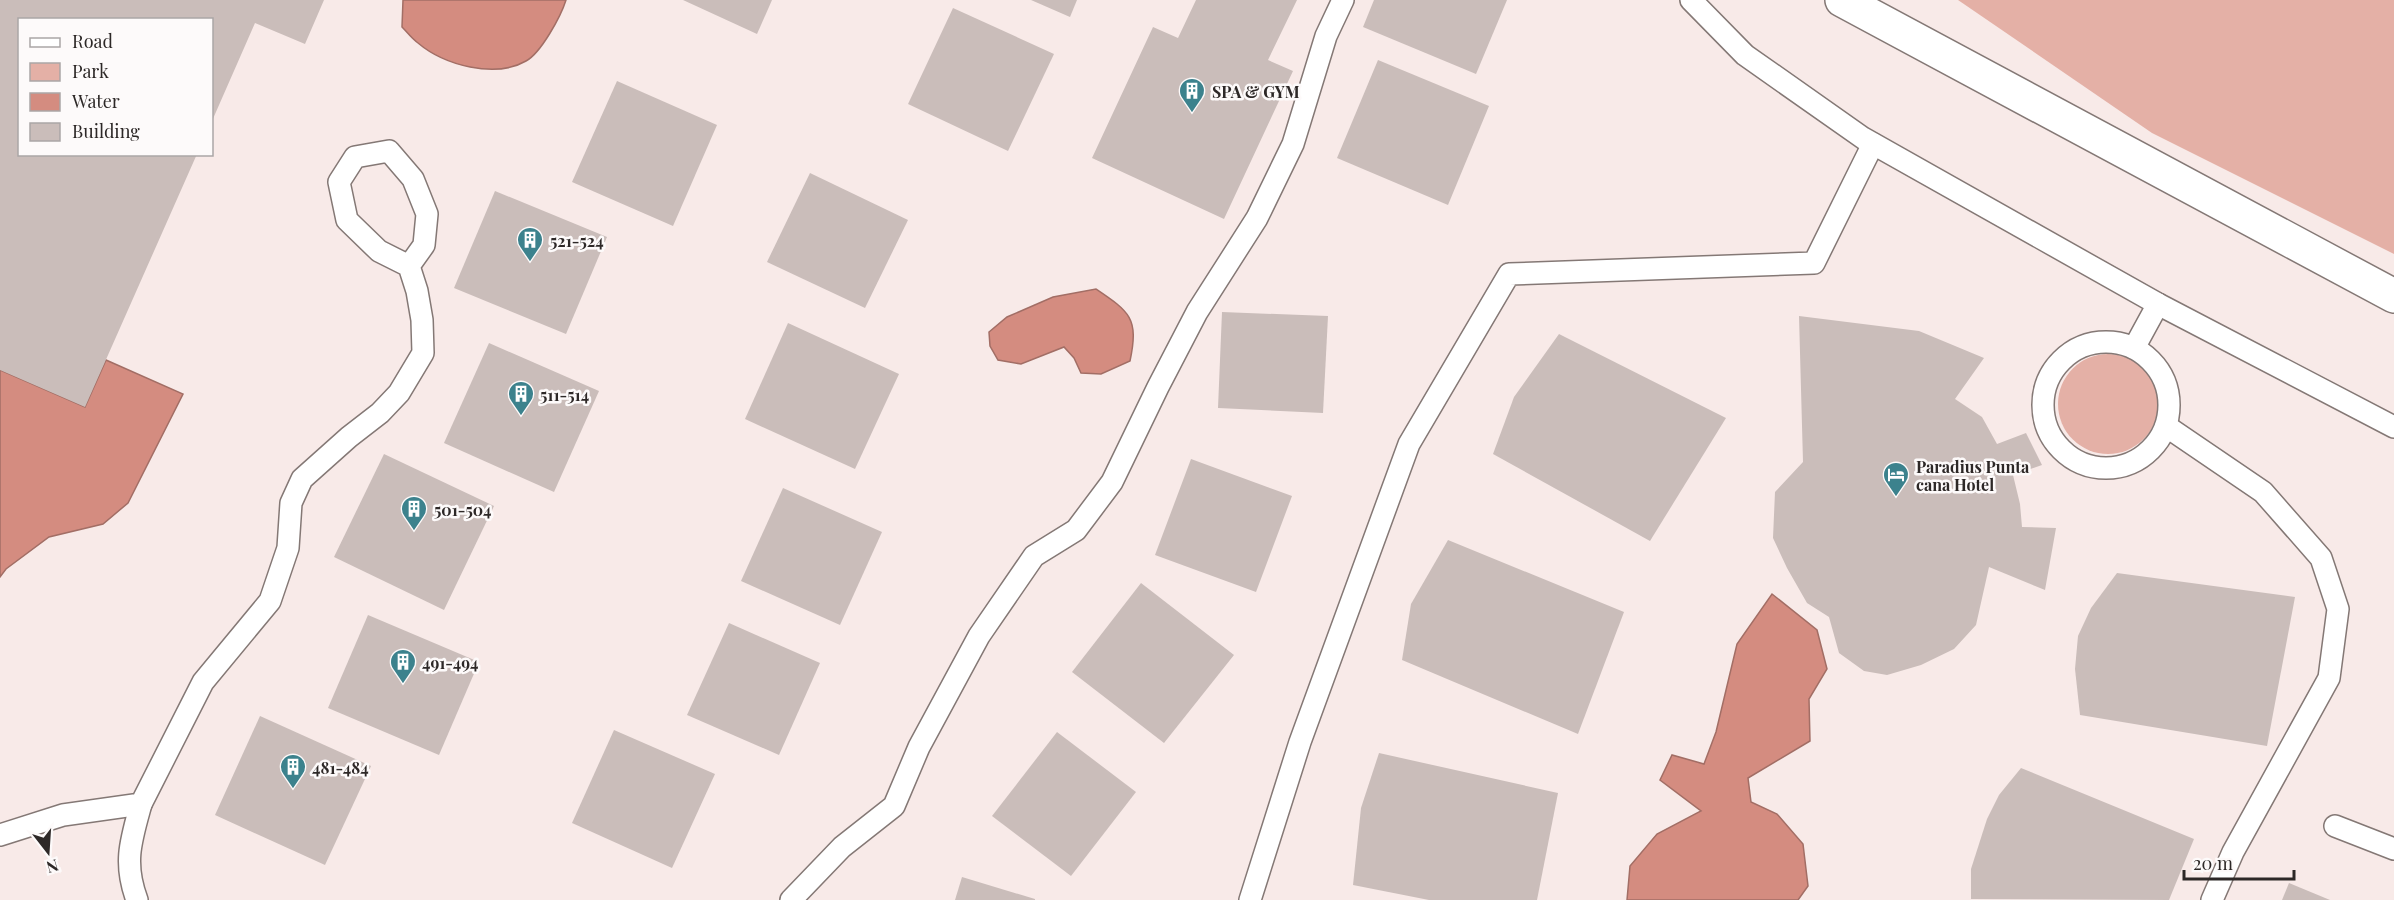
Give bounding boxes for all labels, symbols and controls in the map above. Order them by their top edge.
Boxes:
legend [18,18,213,156]
text: Road [72,29,113,53]
text: Park [72,59,109,83]
building icon: SPA & GYM [1177,76,1207,114]
place label: SPA & GYM [1212,81,1300,102]
text: Water [71,89,120,113]
text: Building [72,119,140,143]
building icon: 521-524 [515,225,545,263]
place label: 521-524 [550,230,604,251]
building icon: 511-514 [506,379,536,417]
place label: 511-514 [540,384,589,405]
place label: Paradius Punta cana Hotel [1916,456,2030,495]
hotel icon: Paradius Punta cana Hotel [1881,460,1911,498]
building icon: 501-504 [399,494,429,532]
place label: 501-504 [434,499,491,520]
building icon: 491-494 [388,647,418,685]
place label: 491-494 [422,652,478,673]
building icon: 481-484 [278,752,308,790]
place label: 481-484 [312,757,369,778]
north arrow [18,822,78,882]
scale bar [2184,843,2294,881]
text: 20 m [2193,851,2233,875]
text: N [44,855,61,879]

